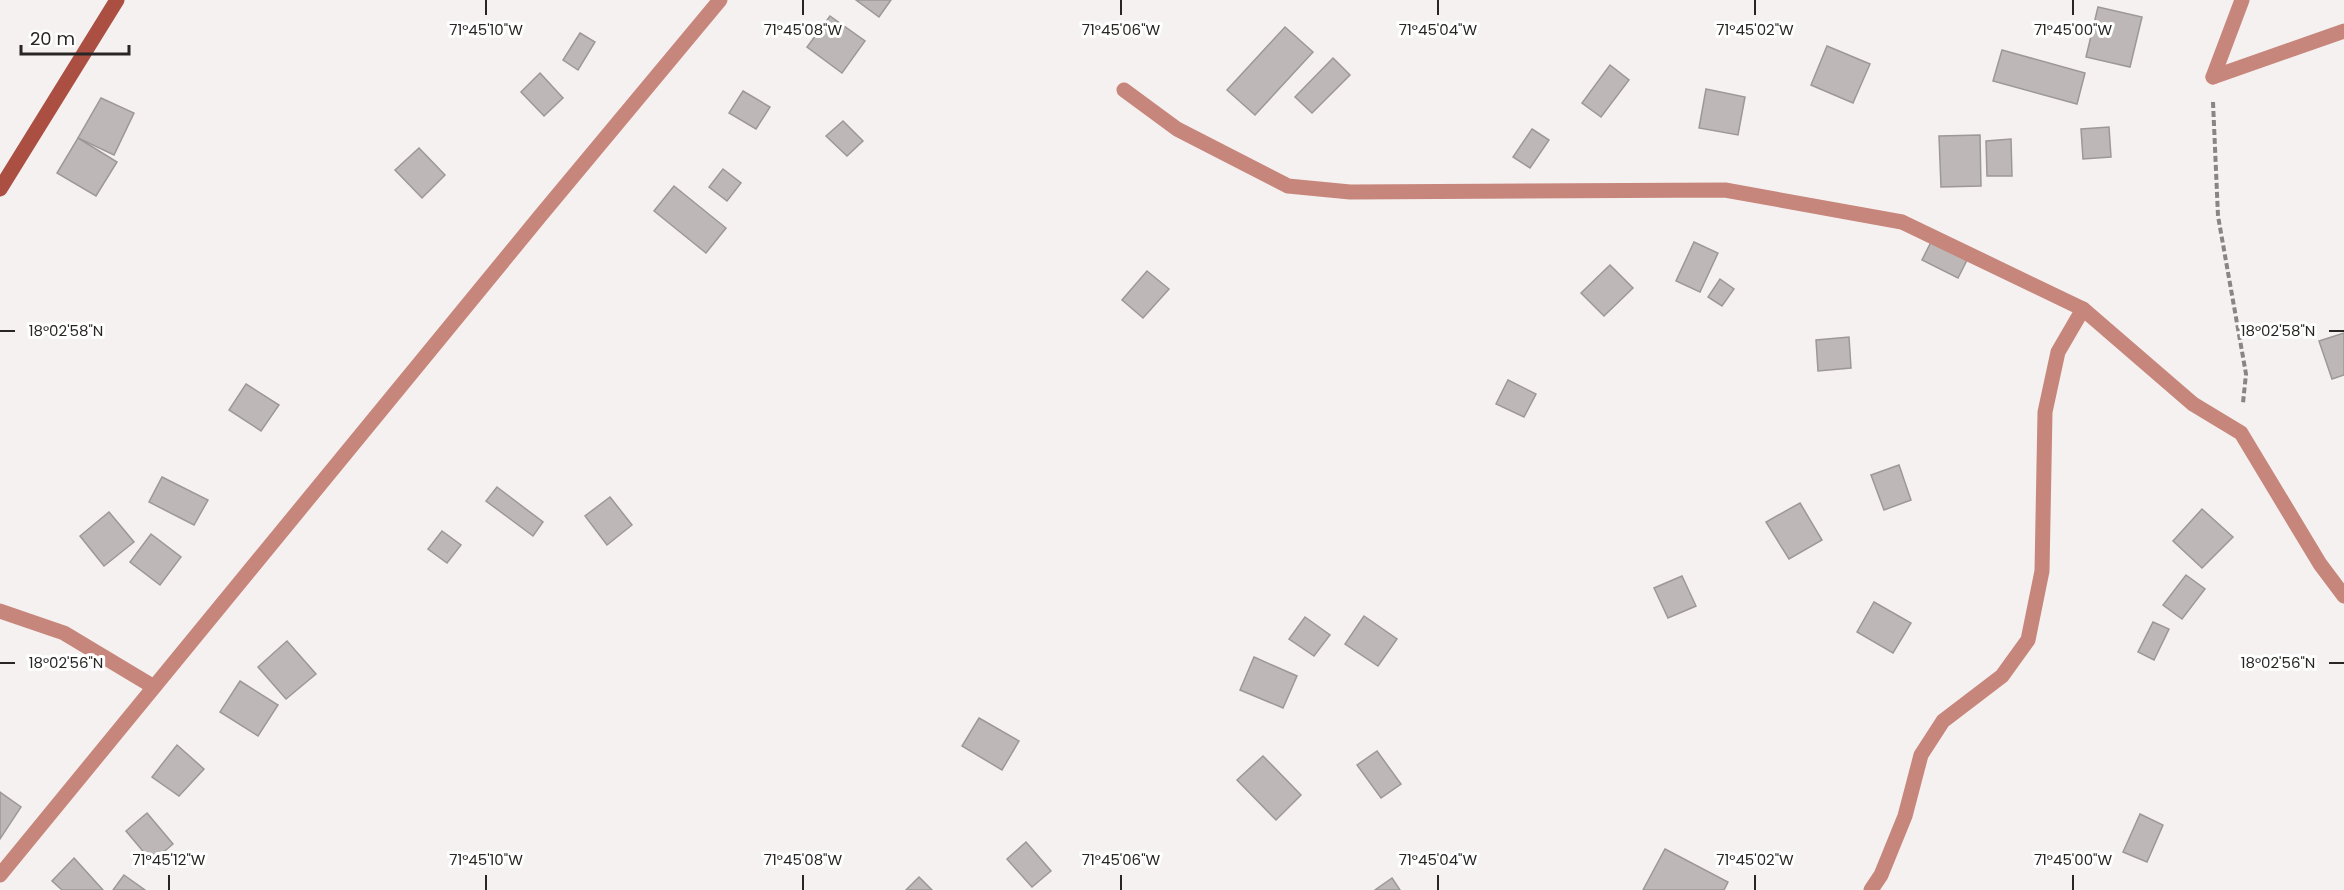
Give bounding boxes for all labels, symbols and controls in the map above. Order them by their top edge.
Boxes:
scale bar [21,18,129,56]
text: 71°45'10"W [449,19,523,40]
text: 71°45'08"W [764,19,842,40]
text: 71°45'06"W [1082,19,1161,40]
text: 71°45'04"W [1399,19,1477,40]
text: 71°45'02"W [1716,19,1794,40]
text: 71°45'00"W [2034,19,2112,40]
text: 20 m [30,26,75,51]
text: 18°02'58"N [29,320,103,341]
text: 18°02'58"N [2241,320,2315,341]
text: 18°02'56"N [29,652,103,673]
text: 18°02'56"N [2241,652,2315,673]
text: 71°45'12"W [133,849,206,870]
text: 71°45'10"W [449,849,523,870]
text: 71°45'08"W [764,849,842,870]
text: 71°45'06"W [1082,849,1161,870]
text: 71°45'04"W [1399,849,1477,870]
text: 71°45'02"W [1716,849,1794,870]
text: 71°45'00"W [2034,849,2112,870]

